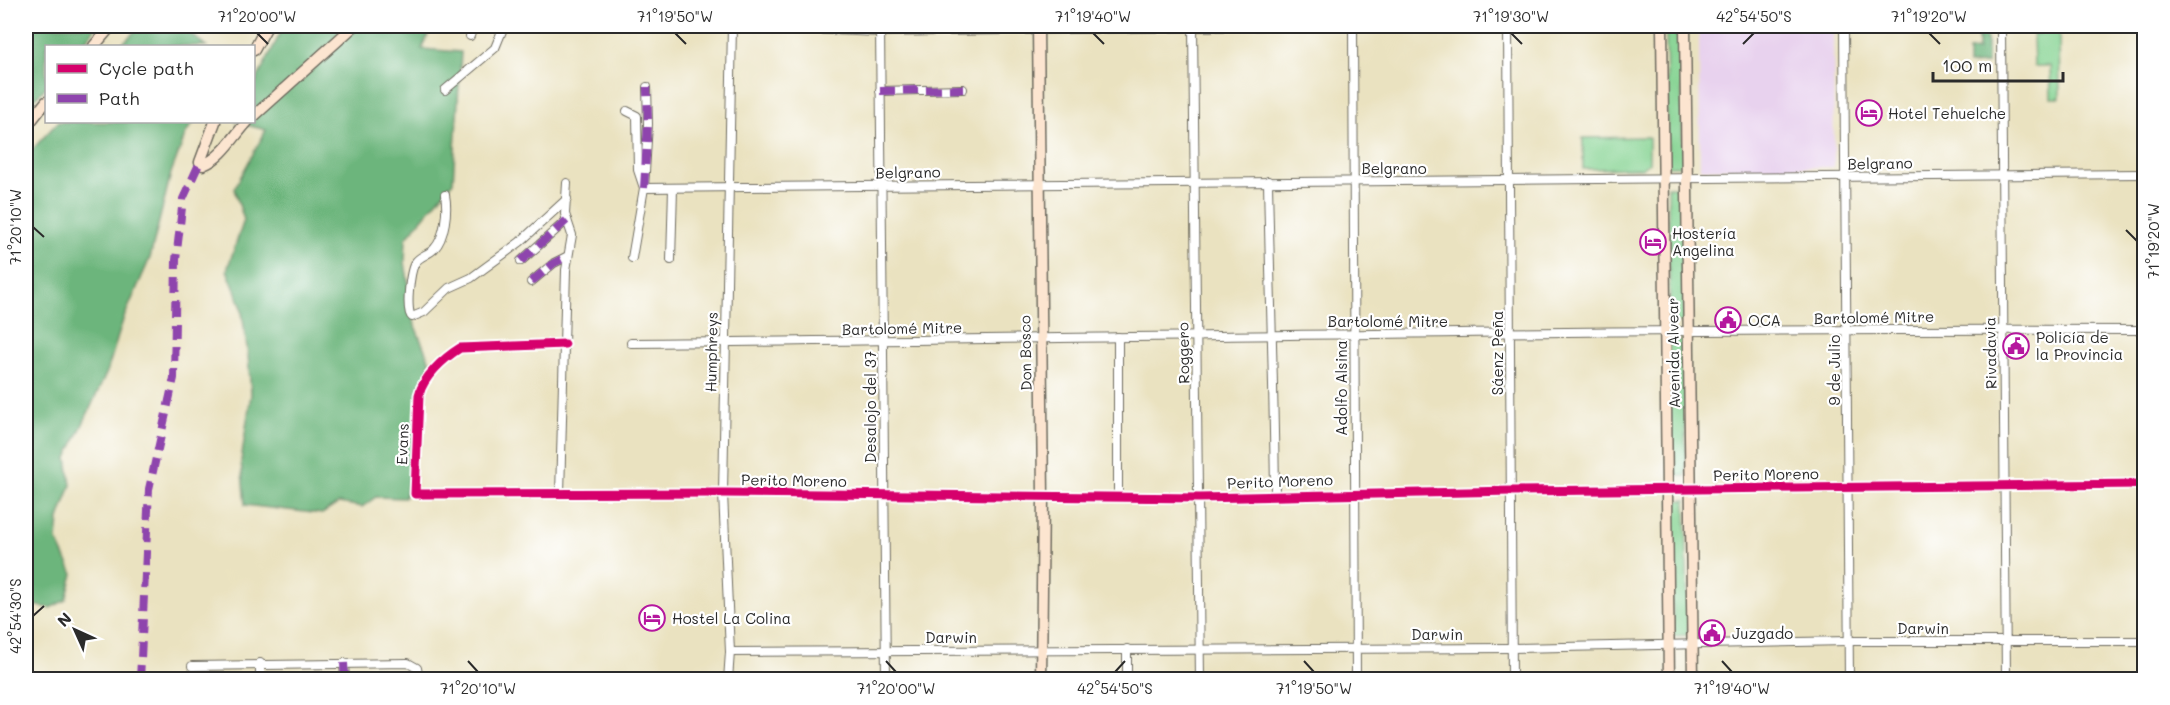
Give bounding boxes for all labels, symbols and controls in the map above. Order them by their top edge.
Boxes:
text: 71°20'00"W [218,6,296,26]
text: 71°19'50"W [637,6,713,26]
text: 71°19'40"W [1055,6,1131,26]
text: 71°19'30"W [1473,6,1549,26]
text: 42°54'50"S [1716,6,1792,26]
text: 71°19'20"W [1891,6,1967,26]
legend [45,45,255,123]
scale bar [1933,45,2064,83]
text: 100 m [1942,53,1992,77]
text: Cycle path [99,56,194,80]
text: Path [99,86,139,110]
hotel icon: Hotel Tehuelche [1854,98,1884,128]
place label: Hotel Tehuelche [1888,103,2006,123]
street label: Belgrano [1847,152,1913,174]
street label: Belgrano [1361,158,1427,178]
street label: Belgrano [875,161,941,183]
text: 71°20'10"W [5,189,25,265]
text: 71°19'20"W [2143,203,2163,279]
place label: Hostería Angelina [1672,223,1736,260]
hotel icon: Hostería Angelina [1638,227,1668,257]
street label: Avenida Alvear [1662,297,1684,409]
public building icon: OCA [1713,305,1743,335]
street label: Bartolomé Mitre [1814,306,1934,328]
place label: OCA [1748,310,1781,330]
street label: Bartolomé Mitre [1328,311,1448,331]
street label: Sáenz Peña [1487,311,1507,395]
street label: Humphreys [700,312,722,392]
street label: Don Bosco [1014,315,1036,391]
street label: Bartolomé Mitre [842,317,962,339]
street label: Rivadavia [1979,317,2001,389]
street label: Roggero [1172,322,1194,384]
place label: Policía de la Provincia [2036,327,2123,364]
public building icon: Policía de la Provincia [2001,331,2031,361]
street label: 9 de Julio [1824,334,1844,405]
street label: Adolfo Alsina [1331,340,1351,436]
street label: Desalojo del 37 [860,351,880,463]
street label: Evans [391,423,413,465]
street label: Perito Moreno [1713,463,1819,485]
street label: Perito Moreno [741,469,847,491]
street label: Perito Moreno [1227,469,1333,493]
text: 42°54'30"S [5,578,25,654]
north arrow [45,600,105,660]
hotel icon: Hostel La Colina [637,603,667,633]
text: N [52,607,76,631]
place label: Hostel La Colina [672,608,791,628]
public building icon: Juzgado [1697,618,1727,648]
street label: Darwin [1897,618,1949,638]
place label: Juzgado [1732,623,1793,643]
street label: Darwin [1411,624,1463,644]
street label: Darwin [925,627,977,647]
text: 71°20'10"W [440,678,516,698]
text: 71°20'00"W [857,678,935,698]
text: 42°54'50"S [1077,678,1153,698]
text: 71°19'50"W [1276,678,1352,698]
text: 71°19'40"W [1694,678,1770,698]

